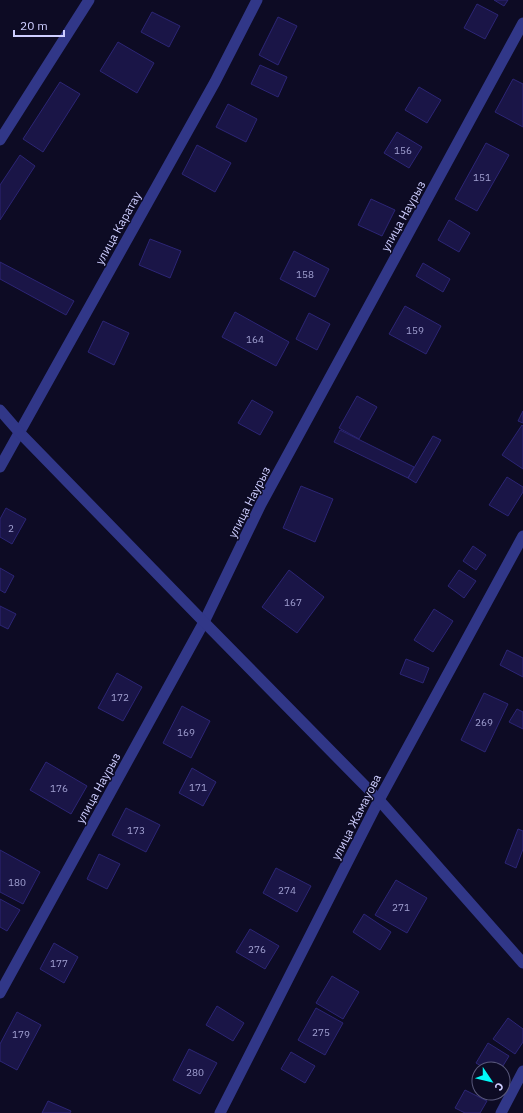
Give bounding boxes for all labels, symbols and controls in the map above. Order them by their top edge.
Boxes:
scale bar [14,12,64,38]
text: 20 m [20,18,48,33]
house number: 156 [394,144,412,157]
house number: 151 [473,171,491,184]
street label: улица Наурыз [377,178,429,254]
street label: улица Каратау [92,189,144,267]
house number: 158 [296,268,314,281]
house number: 159 [406,324,424,337]
house number: 164 [246,333,264,346]
street label: улица Наурыз [224,464,274,540]
house number: 2 [8,522,14,535]
house number: 167 [284,596,302,609]
house number: 172 [111,691,129,704]
house number: 269 [475,716,493,729]
house number: 169 [177,726,195,739]
street label: улица Наурыз [72,750,124,826]
street label: улица Жамауова [328,771,384,862]
house number: 171 [189,781,207,794]
house number: 176 [50,782,68,795]
house number: 173 [127,824,145,837]
house number: 180 [8,876,26,889]
house number: 274 [278,884,296,897]
house number: 271 [392,901,410,914]
house number: 276 [248,943,266,956]
house number: 177 [50,957,68,970]
house number: 275 [312,1026,330,1039]
house number: 179 [12,1028,30,1041]
north arrow [471,1061,511,1101]
house number: 280 [186,1066,204,1079]
text: С [491,1080,507,1094]

